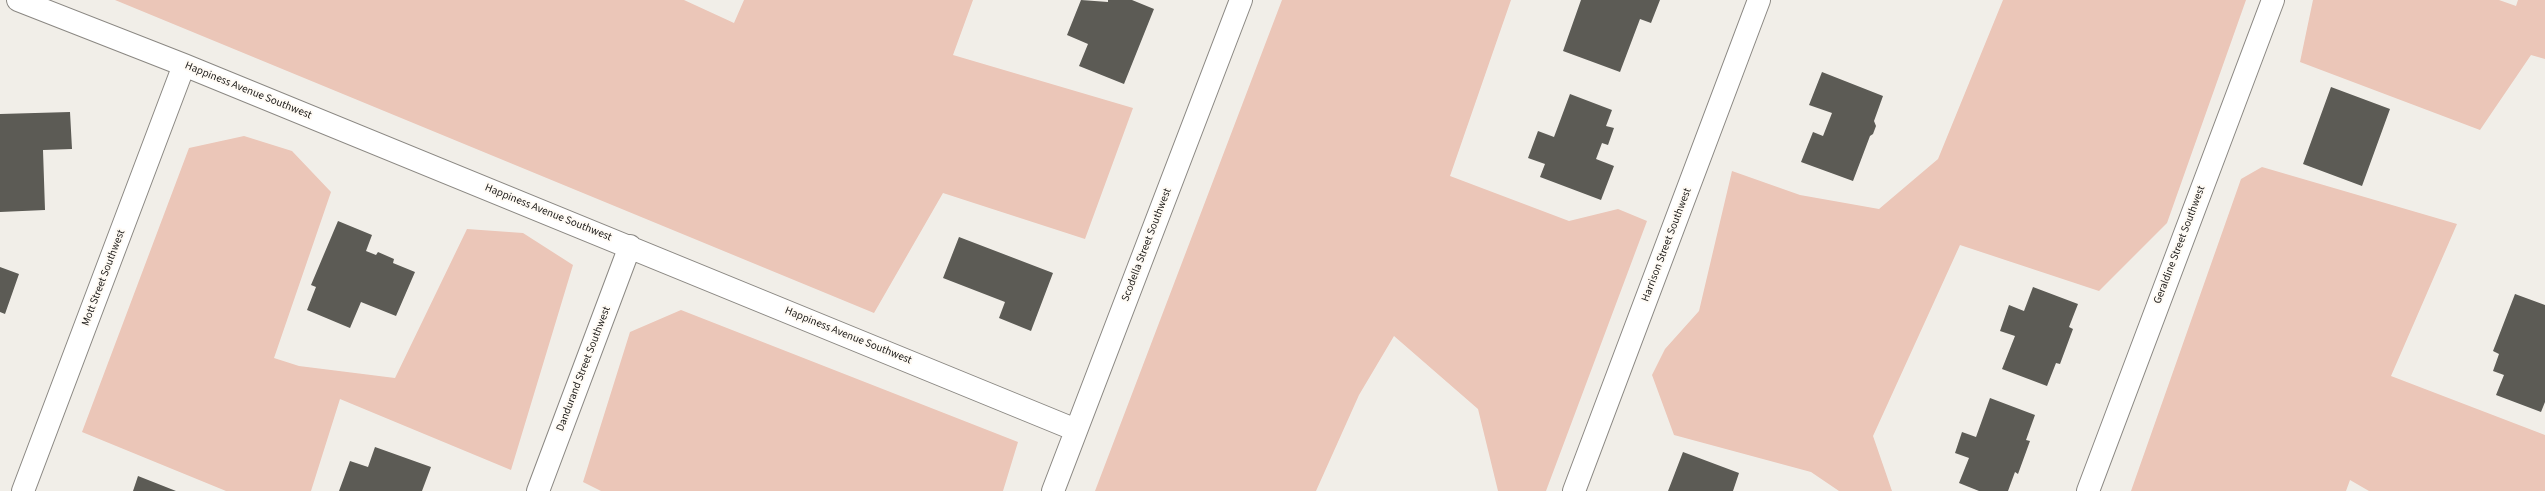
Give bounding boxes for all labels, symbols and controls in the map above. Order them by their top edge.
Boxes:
street label: Happiness Avenue Southwest [183,59,313,123]
street label: Happiness Avenue Southwest [483,181,613,245]
street label: Geraldine Street Southwest [2151,184,2209,306]
street label: Harrison Street Southwest [1639,186,1695,304]
street label: Scodella Street Southwest [1119,187,1175,303]
street label: Mott Street Southwest [80,228,128,328]
street label: Happiness Avenue Southwest [783,304,913,368]
street label: Dandurand Street Southwest [554,305,614,433]

